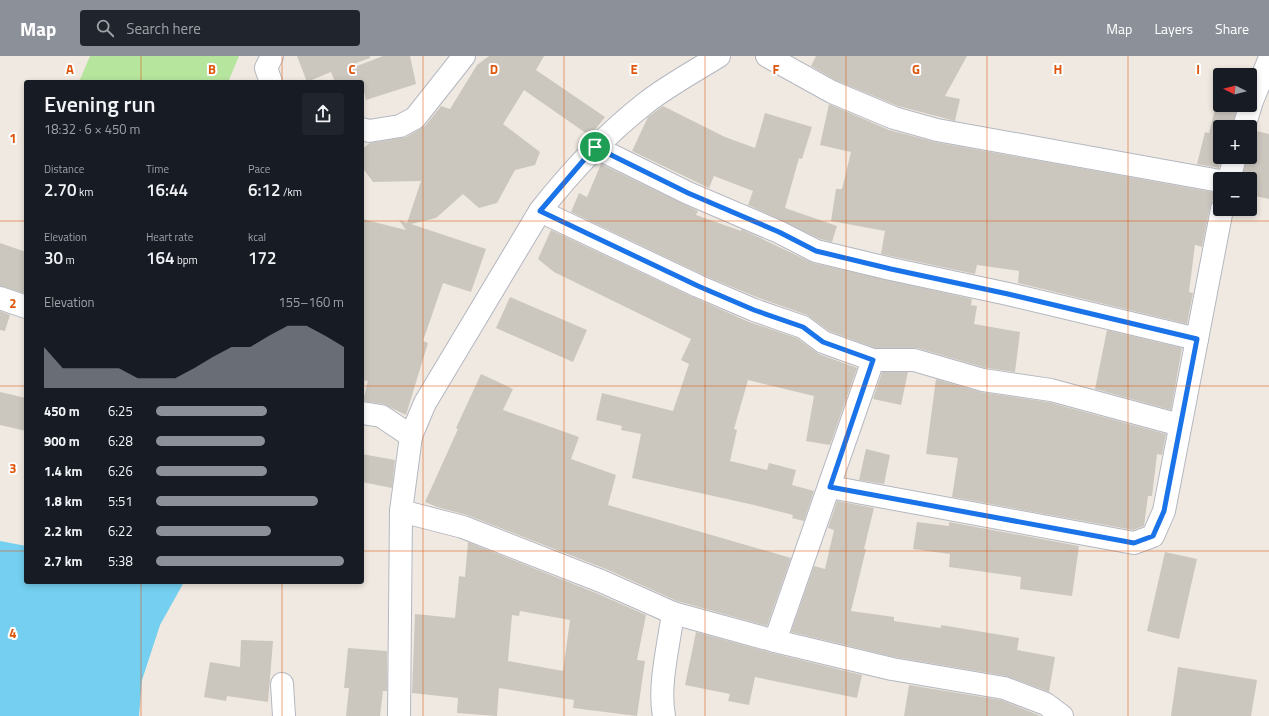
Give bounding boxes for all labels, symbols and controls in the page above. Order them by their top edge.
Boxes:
search box [80,10,360,46]
text: Map [20,14,56,43]
icon: search [94,17,116,39]
text: Search here [126,17,201,40]
text: Map [1106,18,1132,39]
text: Layers [1154,18,1193,39]
text: Share [1215,18,1249,39]
text: A [66,59,74,79]
text: B [208,59,216,79]
text: C [348,59,356,79]
text: D [490,59,498,79]
text: E [630,59,638,79]
text: F [773,59,780,79]
text: G [912,59,920,79]
text: H [1054,59,1062,79]
text: I [1196,59,1200,79]
north arrow [1213,68,1257,112]
map controls [1213,68,1257,216]
text: Evening run [44,87,155,121]
button: share [302,93,344,135]
text: 18:32 · 6 × 450 m [44,119,140,139]
button: + [1213,120,1257,164]
text: 1 [9,128,17,148]
pin [578,130,612,164]
icon: arrive [584,136,606,158]
text: Distance [44,161,84,177]
text: Time [146,161,169,177]
text: Pace [248,161,270,177]
button: − [1213,172,1257,216]
text: 2.70 [44,177,77,203]
text: 16:44 [146,177,188,203]
text: 6:12 [248,177,281,203]
text: km [77,184,94,200]
text: /km [281,184,302,200]
text: Elevation [44,229,87,245]
text: Heart rate [146,229,193,245]
text: kcal [248,229,266,245]
text: 30 [44,245,63,271]
text: 164 [146,245,175,271]
text: 172 [248,245,277,271]
text: m [63,252,75,268]
text: bpm [175,252,198,268]
text: Elevation [44,292,95,312]
text: 155–160 m [278,292,344,312]
text: 2 [9,293,17,313]
text: 450 m [44,401,80,421]
text: 6:25 [108,401,133,421]
text: 900 m [44,431,80,451]
text: 6:28 [108,431,133,451]
text: 3 [9,458,17,478]
text: 1.4 km [44,461,82,481]
text: 6:26 [108,461,133,481]
text: 1.8 km [44,491,82,511]
text: 5:51 [108,491,133,511]
text: 2.2 km [44,521,82,541]
text: 6:22 [108,521,133,541]
text: 2.7 km [44,551,82,571]
text: 5:38 [108,551,133,571]
text: 4 [9,623,17,643]

